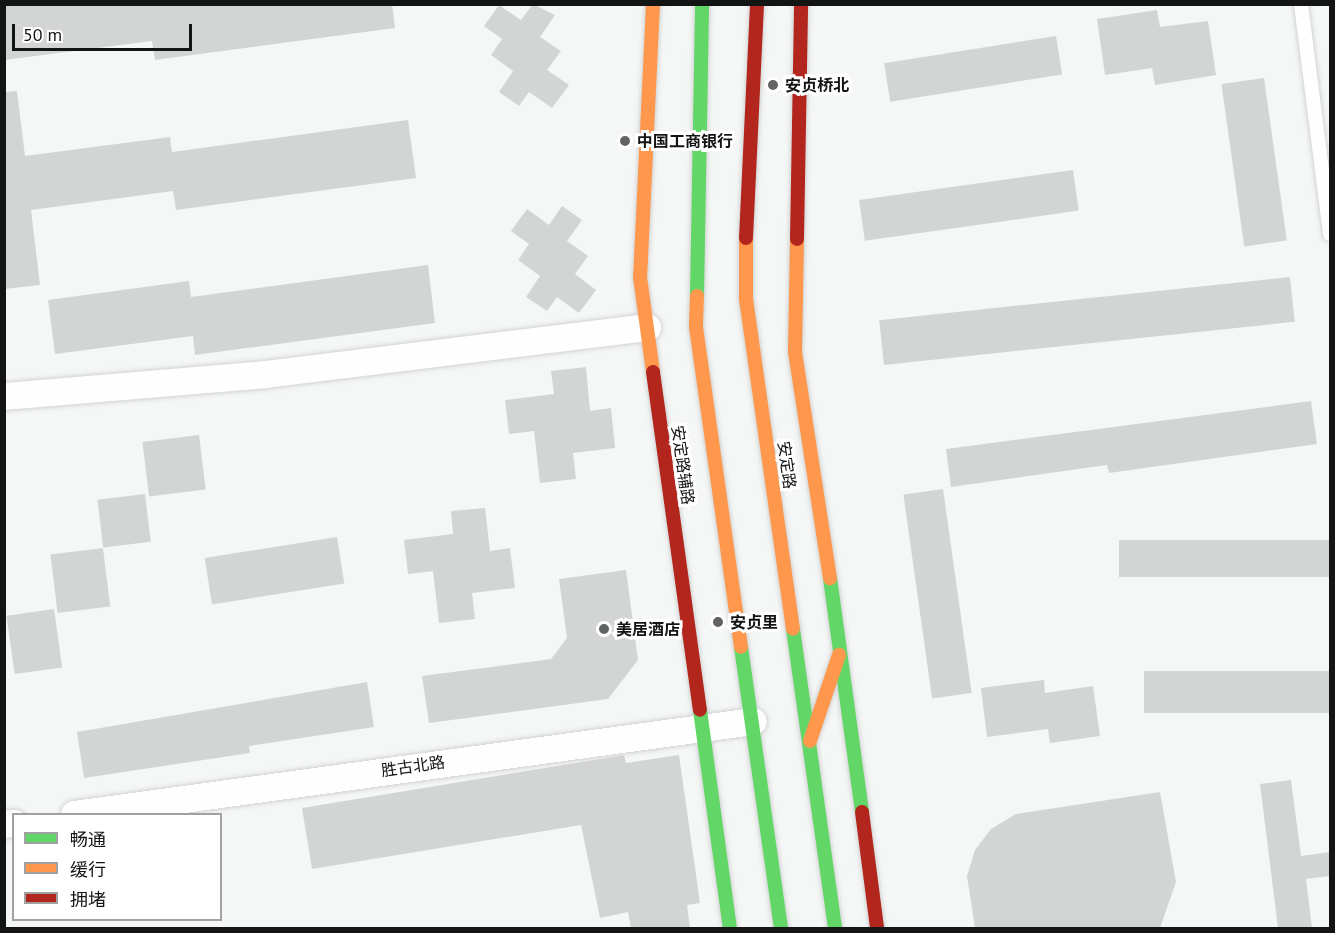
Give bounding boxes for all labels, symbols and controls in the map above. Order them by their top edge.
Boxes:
scale bar [15,12,195,50]
text: 50 m [23,23,62,46]
place label: 安贞桥北 [785,75,849,95]
marker: 安贞桥北 [766,78,780,92]
place label: 中国工商银行 [637,131,733,151]
marker: 中国工商银行 [618,134,632,148]
street label: 安定路辅路 [668,424,698,506]
street label: 安定路 [774,440,800,490]
place label: 安贞里 [730,612,778,632]
marker: 安贞里 [711,615,725,629]
place label: 美居酒店 [616,619,680,639]
marker: 美居酒店 [597,622,611,636]
street label: 胜古北路 [380,752,446,780]
legend [12,813,222,921]
text: 畅通 [70,828,106,851]
text: 缓行 [70,858,106,881]
text: 拥堵 [70,888,106,911]

